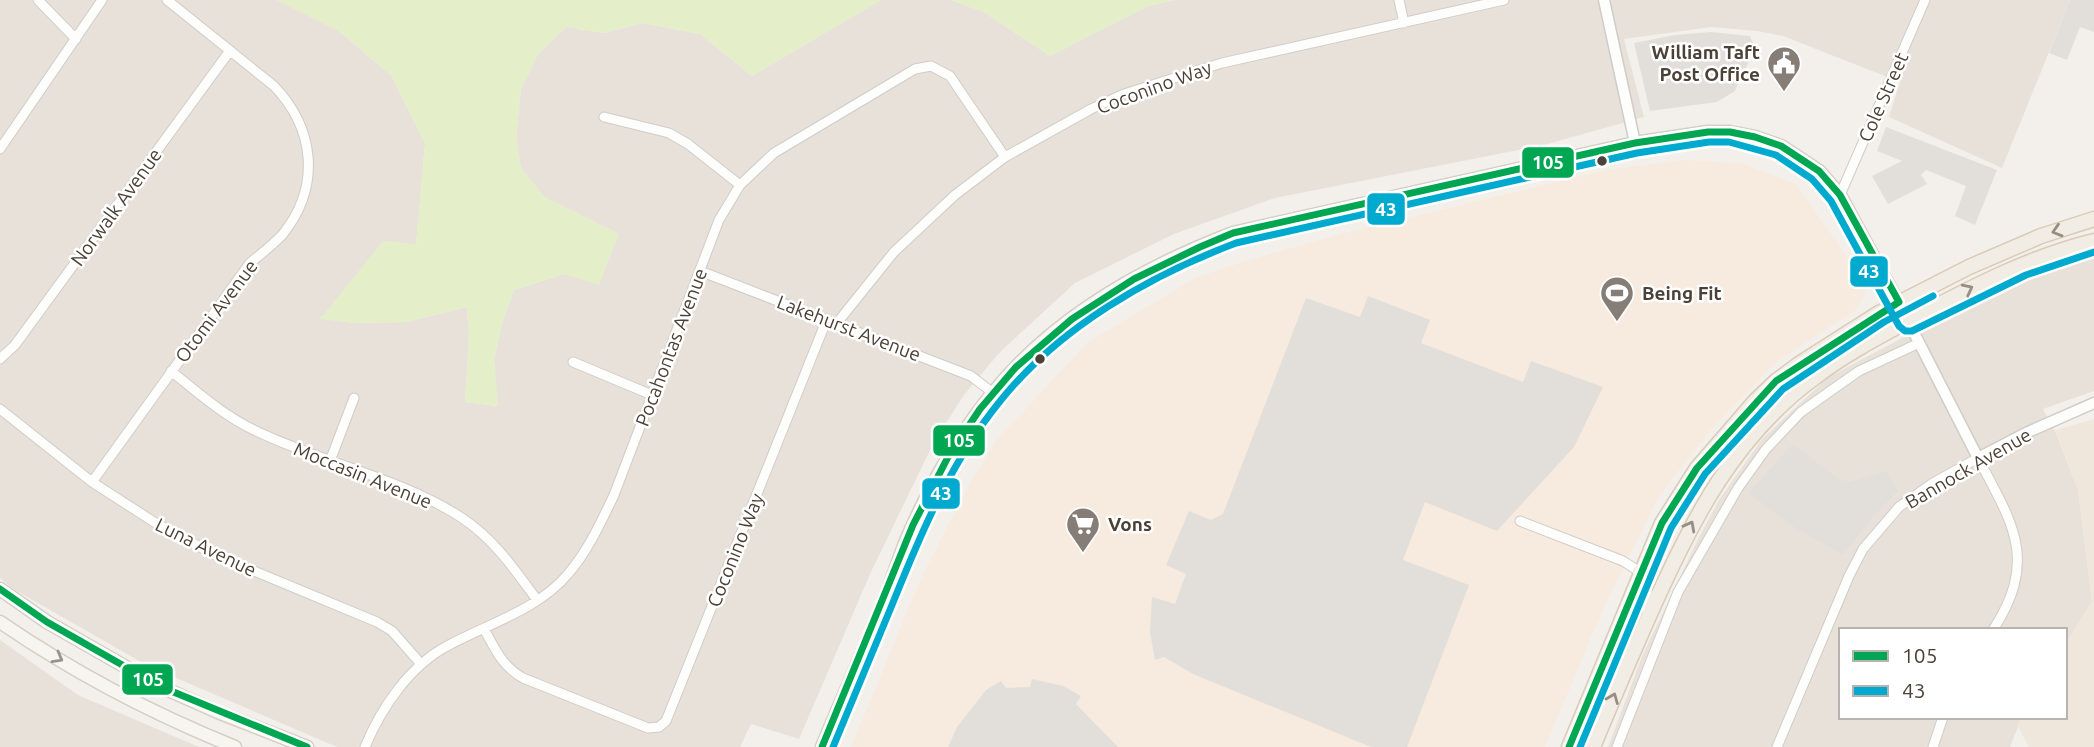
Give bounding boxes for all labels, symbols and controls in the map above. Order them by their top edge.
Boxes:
place label: William Taft Post Office [1652,41,1760,85]
public building icon: William Taft Post Office [1765,44,1803,93]
street label: Cole Street [1854,48,1913,145]
street label: Coconino Way [1094,56,1214,118]
street label: Norwalk Avenue [66,144,166,270]
line badge: 105 [1521,146,1575,179]
text: 105 [1532,151,1564,173]
unlabelled marker [1595,154,1609,168]
line badge: 43 [1366,192,1406,226]
text: 43 [1375,198,1397,220]
one-way arrow [2051,223,2064,237]
street label: Otomi Avenue [170,255,262,367]
line badge: 43 [1849,255,1889,288]
text: 43 [1858,260,1880,282]
street label: Pocahontas Avenue [631,265,711,429]
sports icon: Being Fit [1598,274,1636,323]
place label: Being Fit [1642,282,1722,304]
one-way arrow [1961,284,1973,298]
street label: Lakehurst Avenue [774,290,924,366]
unlabelled marker [1033,352,1047,366]
street label: Bannock Avenue [1901,423,2035,513]
line badge: 105 [932,424,986,457]
text: 105 [943,429,975,451]
street label: Moccasin Avenue [291,437,435,513]
line badge: 43 [921,477,961,510]
text: 43 [930,482,952,504]
street label: Coconino Way [702,490,768,610]
supermarket icon: Vons [1064,505,1102,554]
street label: Luna Avenue [152,513,260,581]
place label: Vons [1108,513,1152,535]
one-way arrow [1682,521,1696,533]
legend [1839,628,2066,719]
text: 105 [1902,643,1938,667]
one-way arrow [50,650,63,663]
line badge: 105 [121,663,174,696]
text: 105 [132,668,164,690]
text: 43 [1902,678,1926,702]
one-way arrow [1605,693,1619,705]

